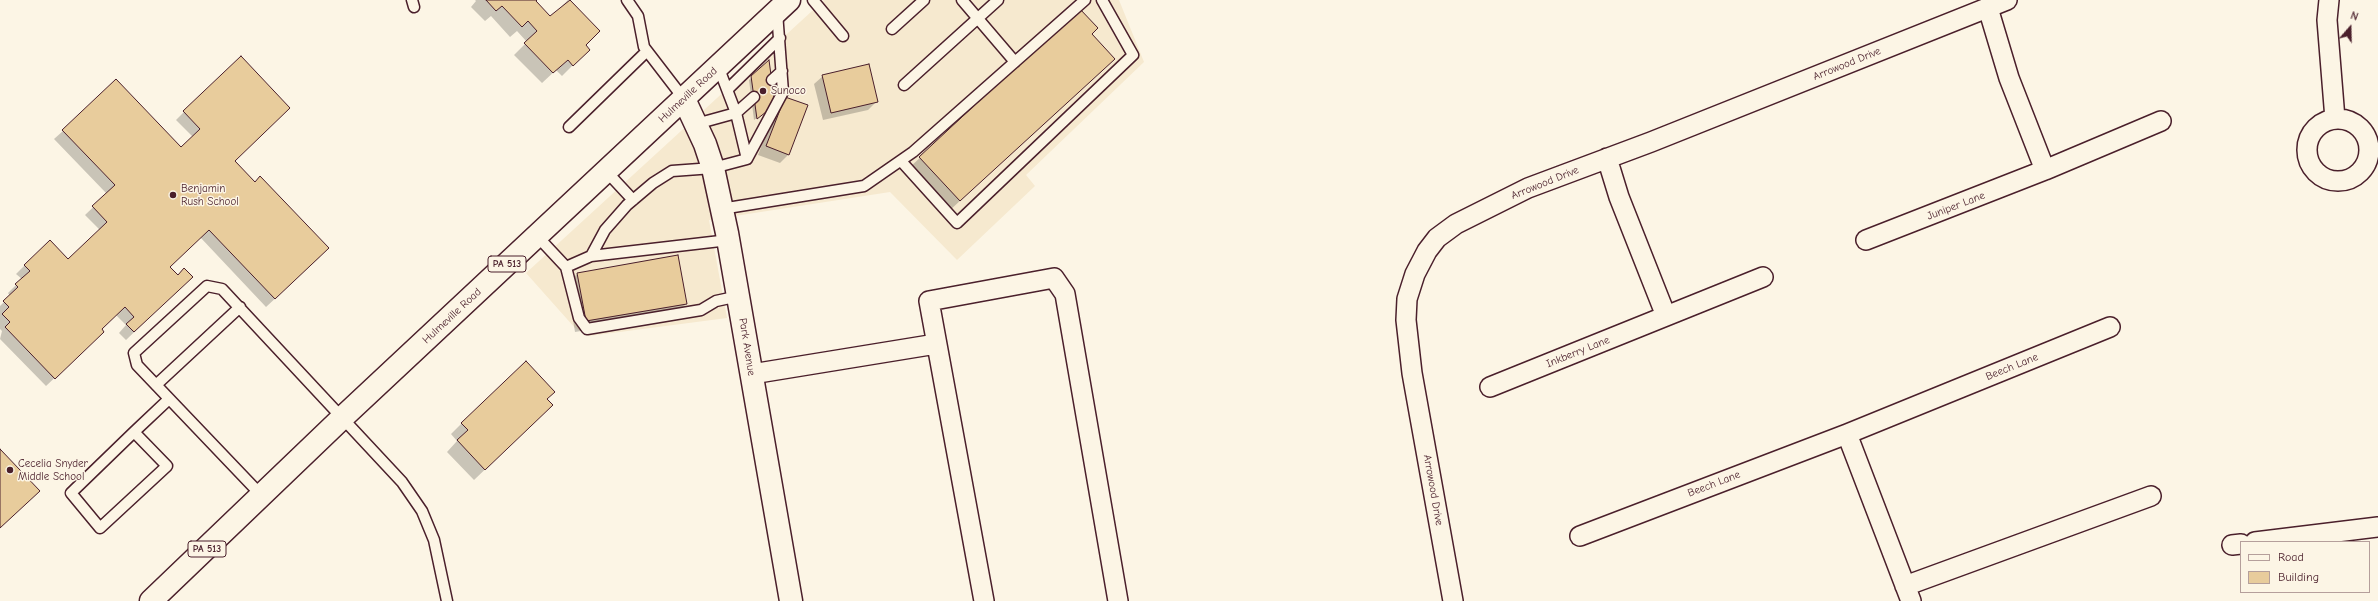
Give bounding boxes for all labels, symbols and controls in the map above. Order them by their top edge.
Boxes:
north arrow [2330,8,2370,48]
text: N [2349,9,2360,24]
street label: Arrowood Drive [1811,44,1883,84]
street label: Hulmeville Road [656,64,720,126]
place label: Sunoco [771,84,806,98]
marker: Sunoco [758,86,768,96]
street label: Arrowood Drive [1509,163,1581,203]
place label: Benjamin Rush School [181,182,239,208]
street label: Juniper Lane [1925,189,1987,223]
marker: Benjamin Rush School [168,190,178,200]
road number: PA 513 [488,256,526,272]
street label: Hulmeville Road [420,285,484,347]
street label: Park Avenue [736,317,758,377]
street label: Inkberry Lane [1544,333,1612,371]
street label: Beech Lane [1984,351,2040,383]
street label: Arrowood Drive [1420,453,1446,527]
place label: Cecelia Snyder Middle School [18,457,88,483]
marker: Cecelia Snyder Middle School [5,465,15,475]
street label: Beech Lane [1686,468,1742,500]
road number: PA 513 [188,541,226,557]
legend [2240,541,2370,593]
text: Road [2278,550,2304,564]
text: Building [2278,570,2319,584]

